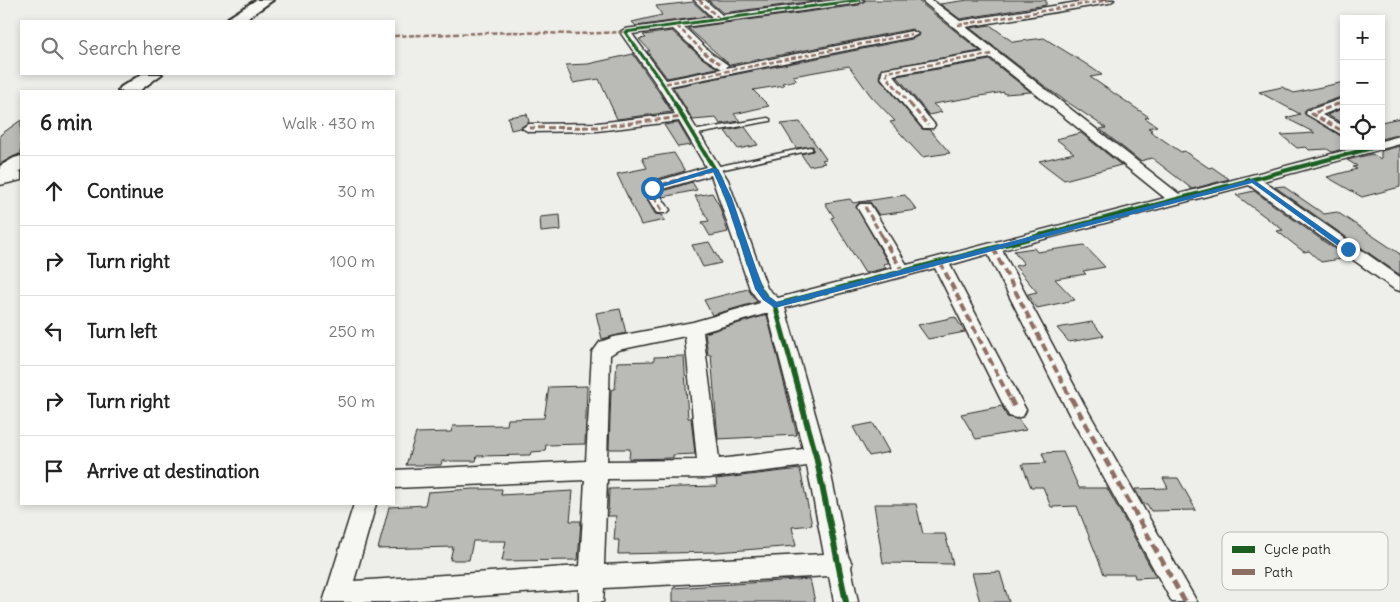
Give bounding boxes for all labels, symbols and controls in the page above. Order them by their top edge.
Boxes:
map controls [1340,15,1385,150]
button: + [1340,15,1385,60]
search box [20,20,395,75]
icon: search [38,34,66,62]
text: Search here [78,36,181,60]
button: − [1340,60,1385,105]
button: locate [1340,105,1385,150]
text: 6 min [40,109,92,136]
text: Walk · 430 m [282,113,375,133]
icon: ahead [40,177,68,205]
route start [641,177,664,200]
text: Continue [87,179,164,203]
text: 30 m [338,181,375,201]
route end [1337,238,1360,261]
icon: right [40,247,68,275]
text: Turn right [87,249,170,273]
text: 100 m [330,251,375,271]
icon: left [40,317,68,345]
text: Turn left [87,319,157,343]
text: 250 m [329,321,375,341]
icon: right [40,387,68,415]
text: Turn right [87,389,170,413]
text: 50 m [337,391,375,411]
icon: arrive [40,457,68,485]
text: Arrive at destination [87,459,260,483]
legend [1222,532,1388,590]
text: Cycle path [1264,540,1331,558]
text: Path [1264,563,1293,581]

